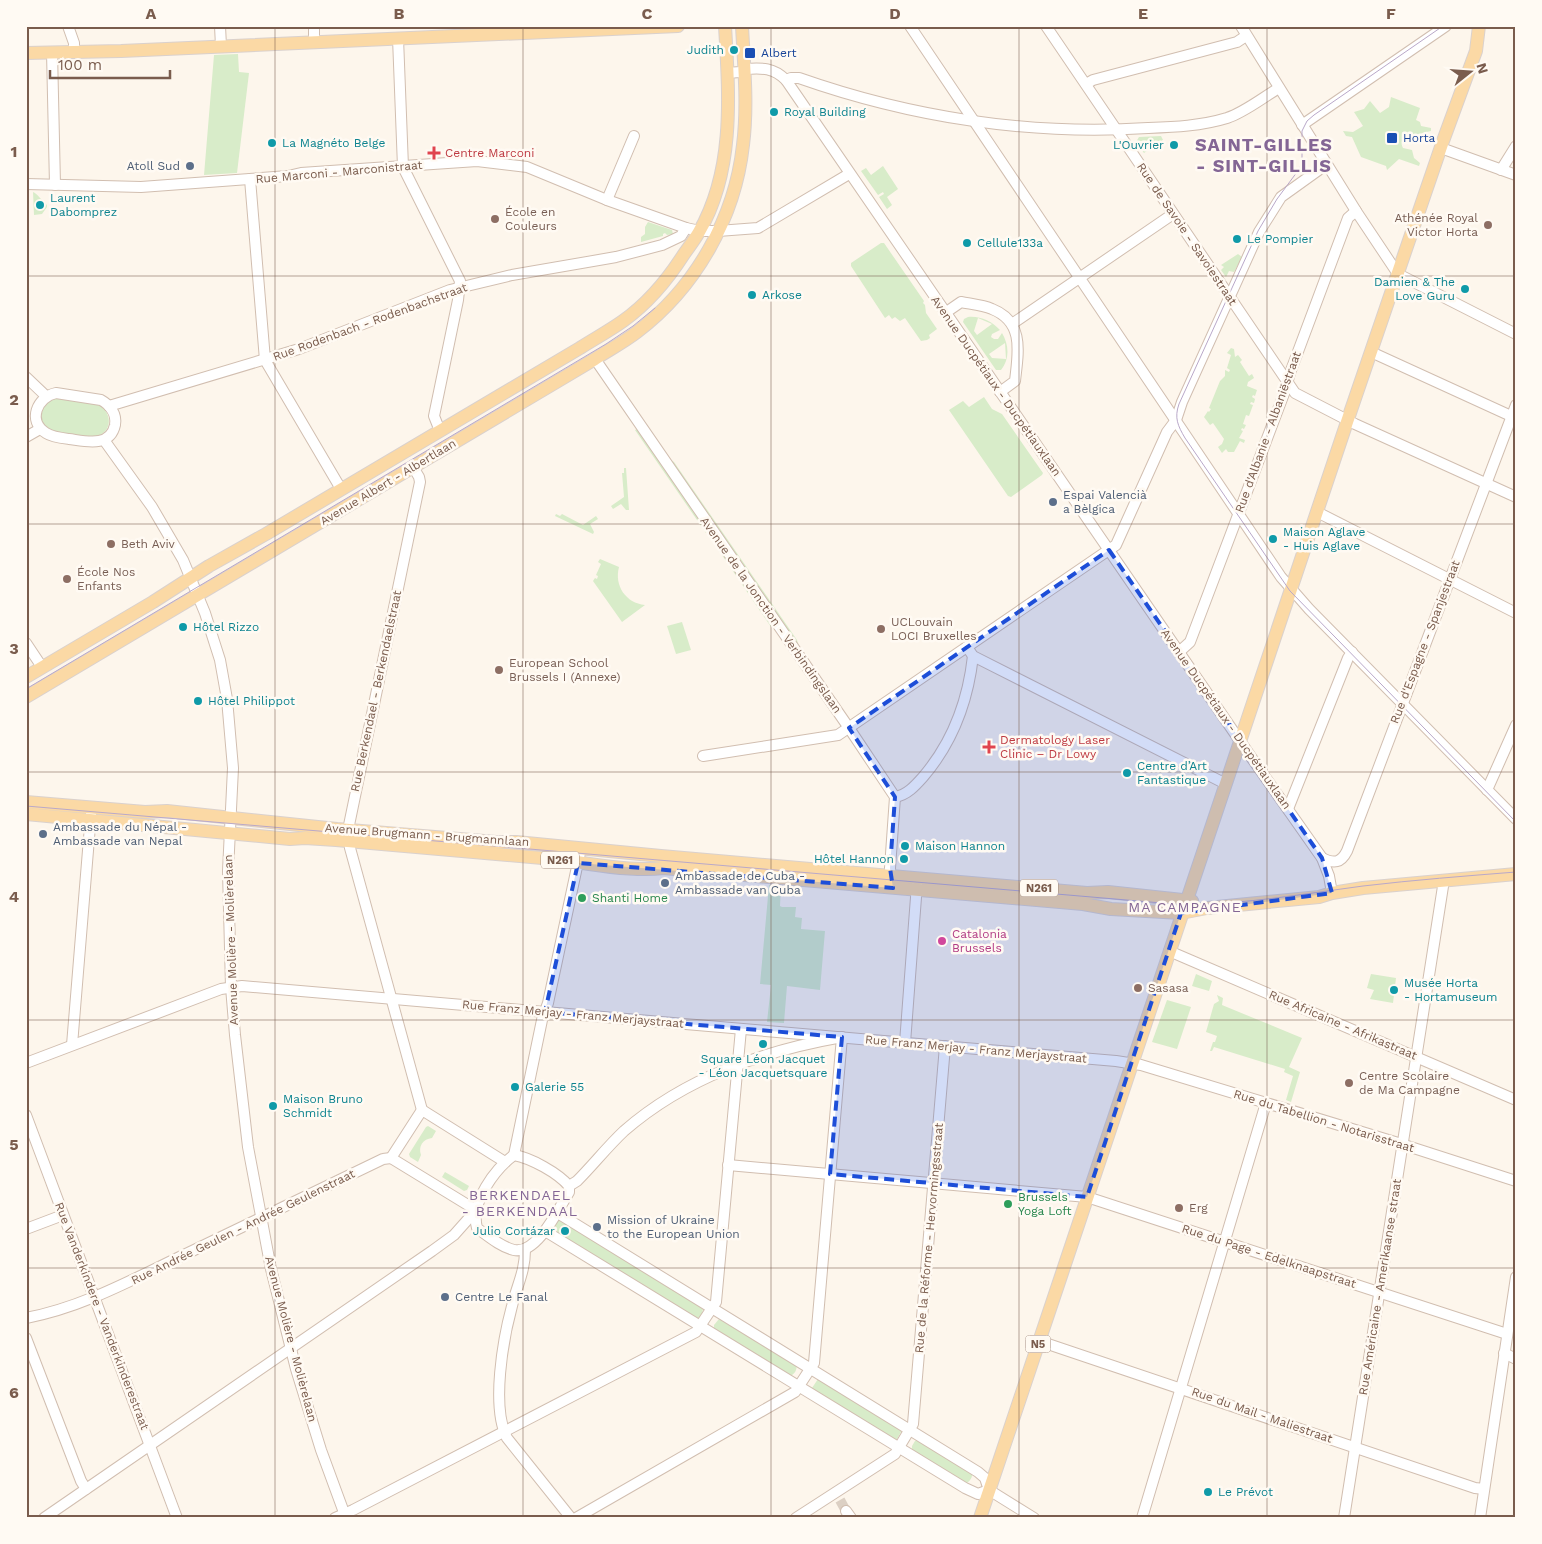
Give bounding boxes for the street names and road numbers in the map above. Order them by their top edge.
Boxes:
street label: Rue Marconi - Marconistraat [255,158,423,186]
street label: Rue de Savoie - Savoiestraat [1134,160,1240,308]
street label: Rue Rodenbach - Rodenbachstraat [271,280,469,364]
street label: Avenue Ducpétiaux - Ducpétiauxlaan [928,293,1064,479]
street label: Rue d'Albanie - Albaniëstraat [1232,349,1304,515]
street label: Avenue Albert - Albertlaan [318,436,458,528]
street label: Avenue de la Jonction - Verbindingslaan [697,514,845,716]
street label: Rue d'Espagne - Spanjestraat [1387,558,1463,726]
street label: Rue Berkendael - Berkendaelstraat [348,589,404,793]
street label: Avenue Ducpétiaux - Ducpétiauxlaan [1158,626,1294,812]
street label: Avenue Brugmann - Brugmannlaan [324,821,530,849]
road number: N261 [541,852,579,868]
street label: Avenue Molière - Molièrelaan [221,854,241,1026]
road number: N261 [1020,880,1058,896]
street label: Rue Africaine - Afrikastraat [1267,987,1419,1063]
street label: Rue Franz Merjay - Franz Merjaystraat [461,997,685,1031]
street label: Rue Franz Merjay - Franz Merjaystraat [864,1032,1088,1066]
street label: Rue du Tabellion - Notarisstraat [1232,1087,1416,1155]
street label: Rue de la Réforme - Hervormingsstraat [912,1122,946,1354]
street label: Rue Andrée Geulen - Andrée Geulenstraat [129,1167,357,1287]
street label: Rue Américaine - Amerikaanse straat [1356,1178,1404,1396]
street label: Rue Vanderkindere - Vanderkinderestraat [52,1200,152,1432]
street label: Rue du Page - Edelknaapstraat [1180,1221,1358,1291]
street label: Avenue Molière - Molièrelaan [262,1255,320,1423]
road number: N5 [1026,1336,1050,1352]
street label: Rue du Mail - Maliestraat [1190,1384,1334,1446]

